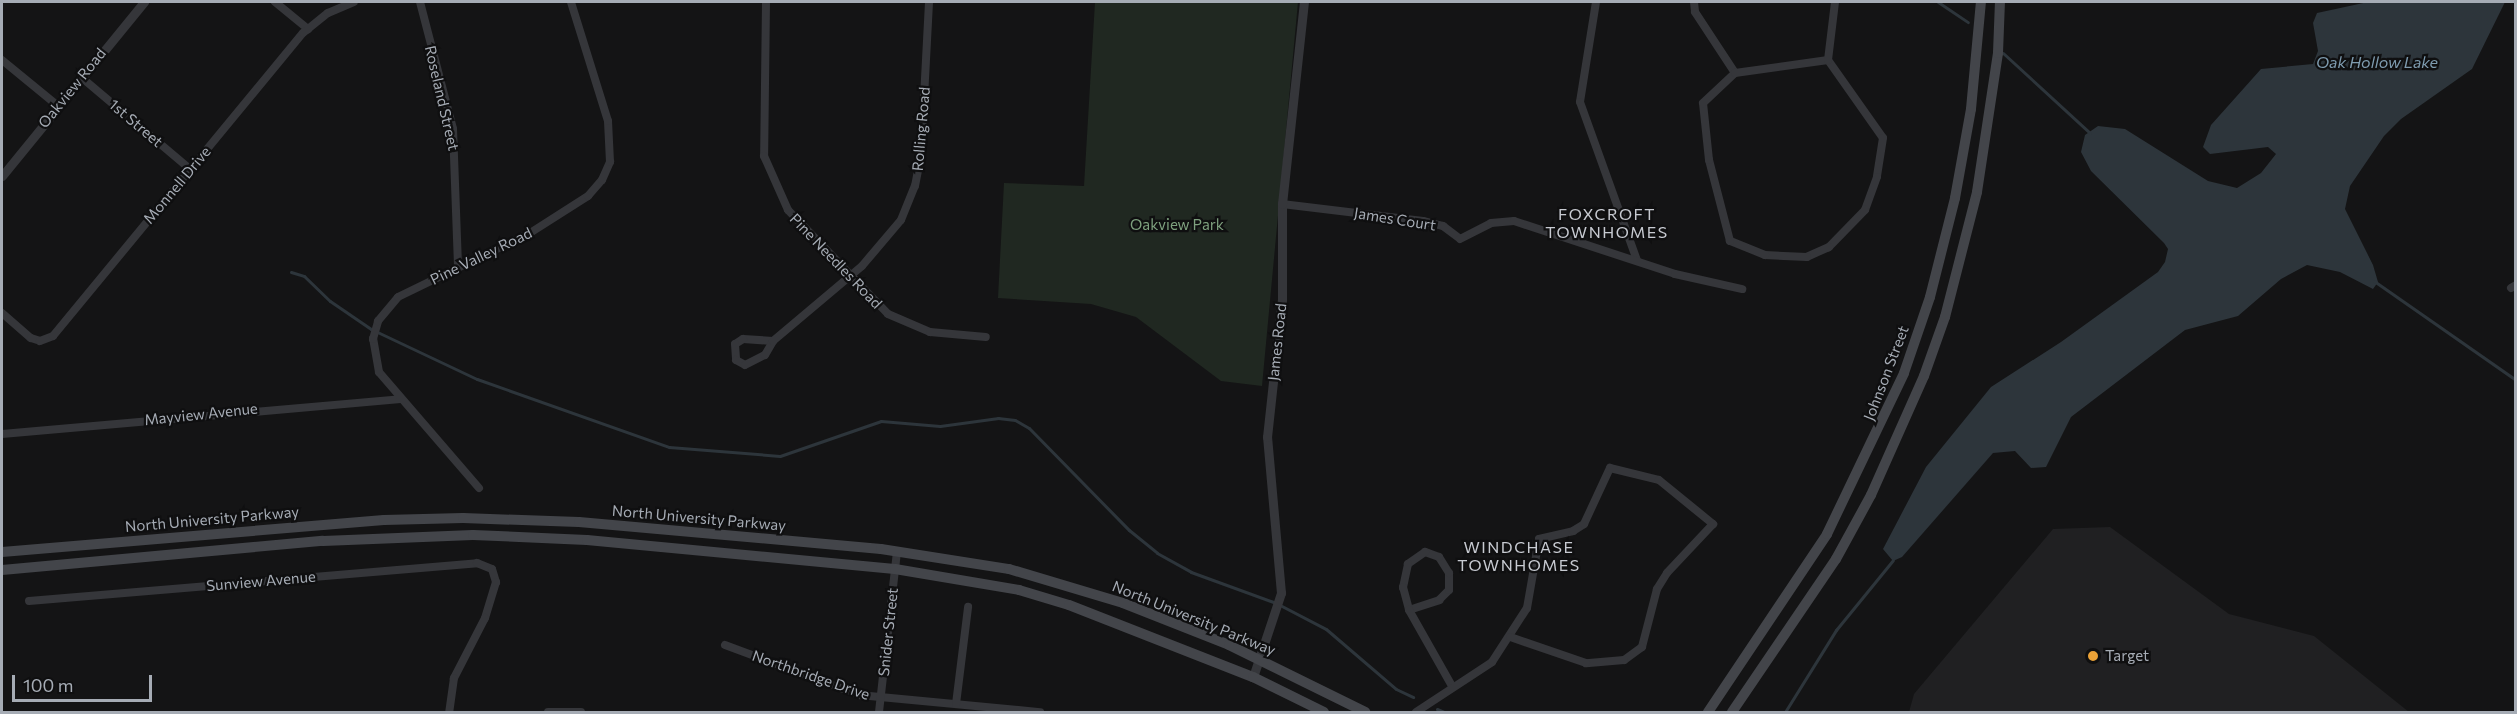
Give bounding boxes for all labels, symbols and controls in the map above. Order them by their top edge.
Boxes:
street label: Oakview Road [34,44,110,132]
street label: Roseland Street [421,44,463,152]
water label: Oak Hollow Lake [2316,52,2438,72]
street label: Rolling Road [908,86,934,172]
street label: 1st Street [105,95,167,151]
street label: Monnell Drive [140,143,214,227]
street label: James Court [1353,204,1437,234]
district label: FOXCROFT TOWNHOMES [1545,204,1669,242]
street label: Pine Needles Road [786,210,886,312]
park label: Oakview Park [1130,216,1224,234]
street label: Pine Valley Road [427,224,535,288]
street label: James Road [1264,302,1290,382]
street label: Johnson Street [1860,323,1912,423]
street label: Mayview Avenue [143,399,259,429]
street label: North University Parkway [611,501,787,535]
street label: North University Parkway [124,502,300,536]
district label: WINDCHASE TOWNHOMES [1457,537,1581,575]
street label: Sunview Avenue [206,567,316,595]
street label: North University Parkway [1110,577,1278,659]
street label: Snider Street [874,587,902,677]
street label: Northbridge Drive [750,646,872,704]
place label: Target [2105,647,2149,665]
marker: Target [2086,649,2100,663]
scale bar [15,663,154,701]
text: 100 m [23,674,73,696]

